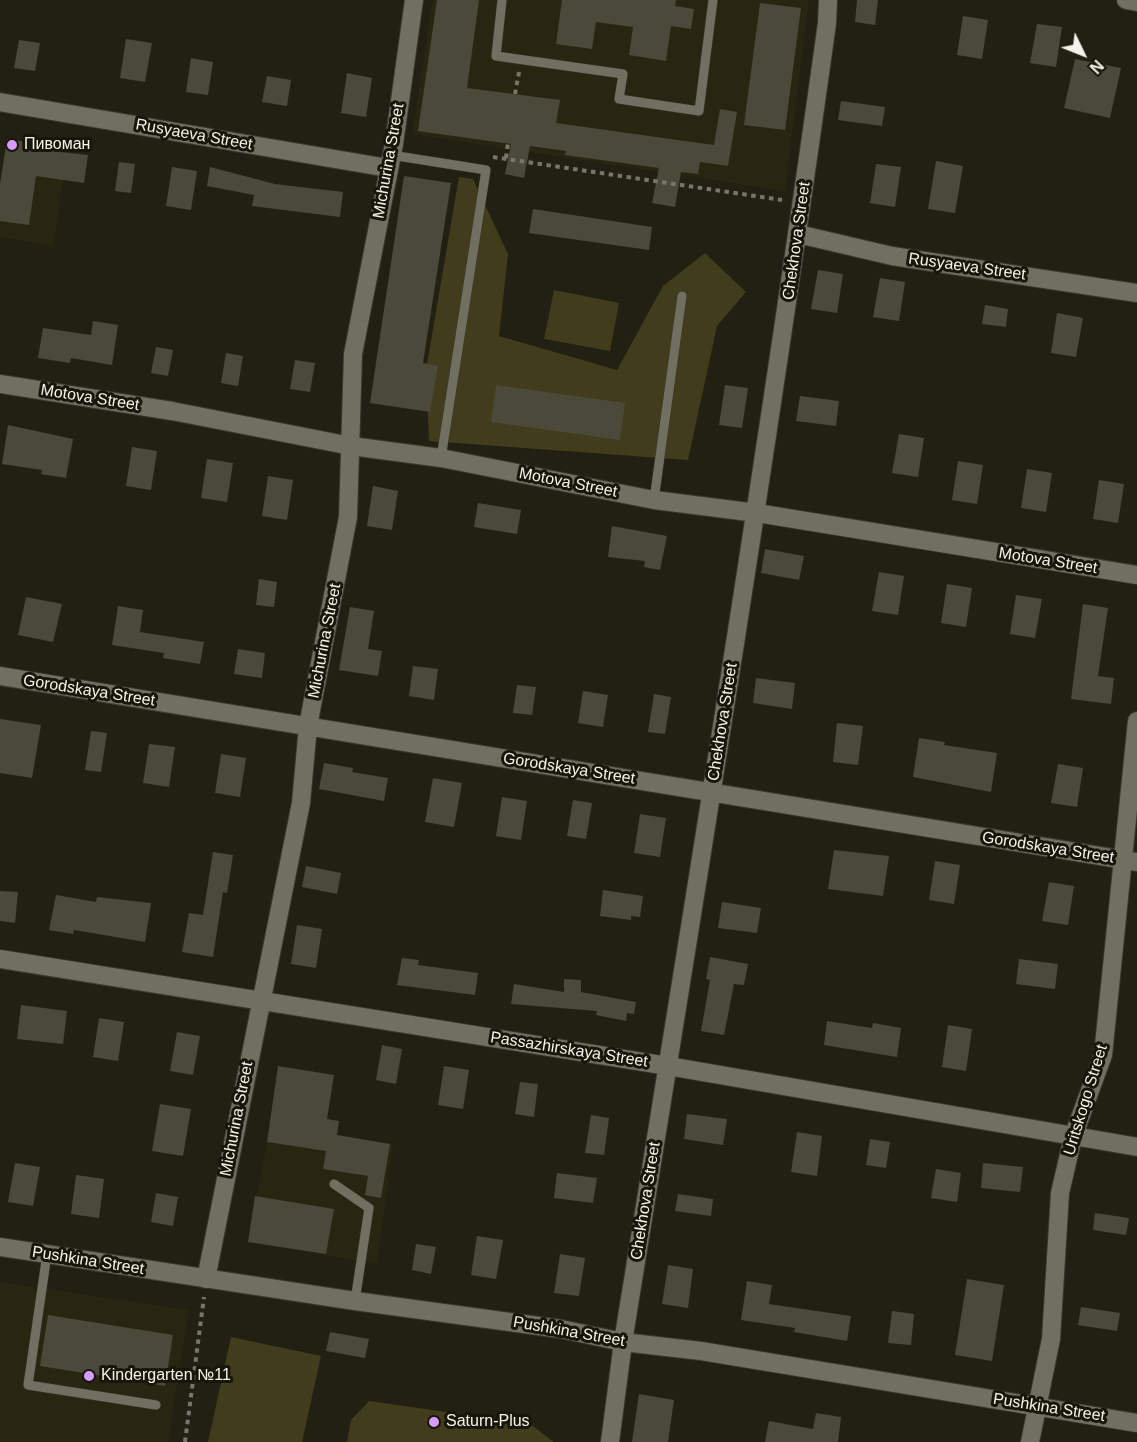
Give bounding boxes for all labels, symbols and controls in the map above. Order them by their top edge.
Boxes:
north arrow [1053,24,1113,84]
text: N [1086,57,1107,77]
street label: Michurina Street [369,102,409,220]
street label: Rusyaeva Street [134,115,254,155]
place label: Пивоман [24,135,90,155]
marker: Пивоман [5,138,19,152]
street label: Chekhova Street [779,181,815,301]
street label: Rusyaeva Street [907,249,1027,285]
street label: Motova Street [39,381,141,415]
street label: Motova Street [517,464,619,502]
street label: Motova Street [997,544,1099,578]
street label: Michurina Street [304,582,346,700]
street label: Chekhova Street [704,662,742,782]
street label: Gorodskaya Street [22,671,156,711]
street label: Gorodskaya Street [502,749,636,789]
street label: Gorodskaya Street [981,828,1115,868]
street label: Passazhirskaya Street [489,1028,649,1072]
street label: Uritskogo Street [1060,1042,1112,1158]
street label: Michurina Street [216,1060,258,1178]
street label: Chekhova Street [627,1141,665,1261]
street label: Pushkina Street [31,1243,145,1279]
street label: Pushkina Street [512,1313,626,1351]
place label: Kindergarten №11 [101,1366,231,1386]
marker: Kindergarten №11 [82,1369,96,1383]
street label: Pushkina Street [992,1390,1106,1426]
place label: Saturn-Plus [446,1412,530,1432]
marker: Saturn-Plus [427,1415,441,1429]

